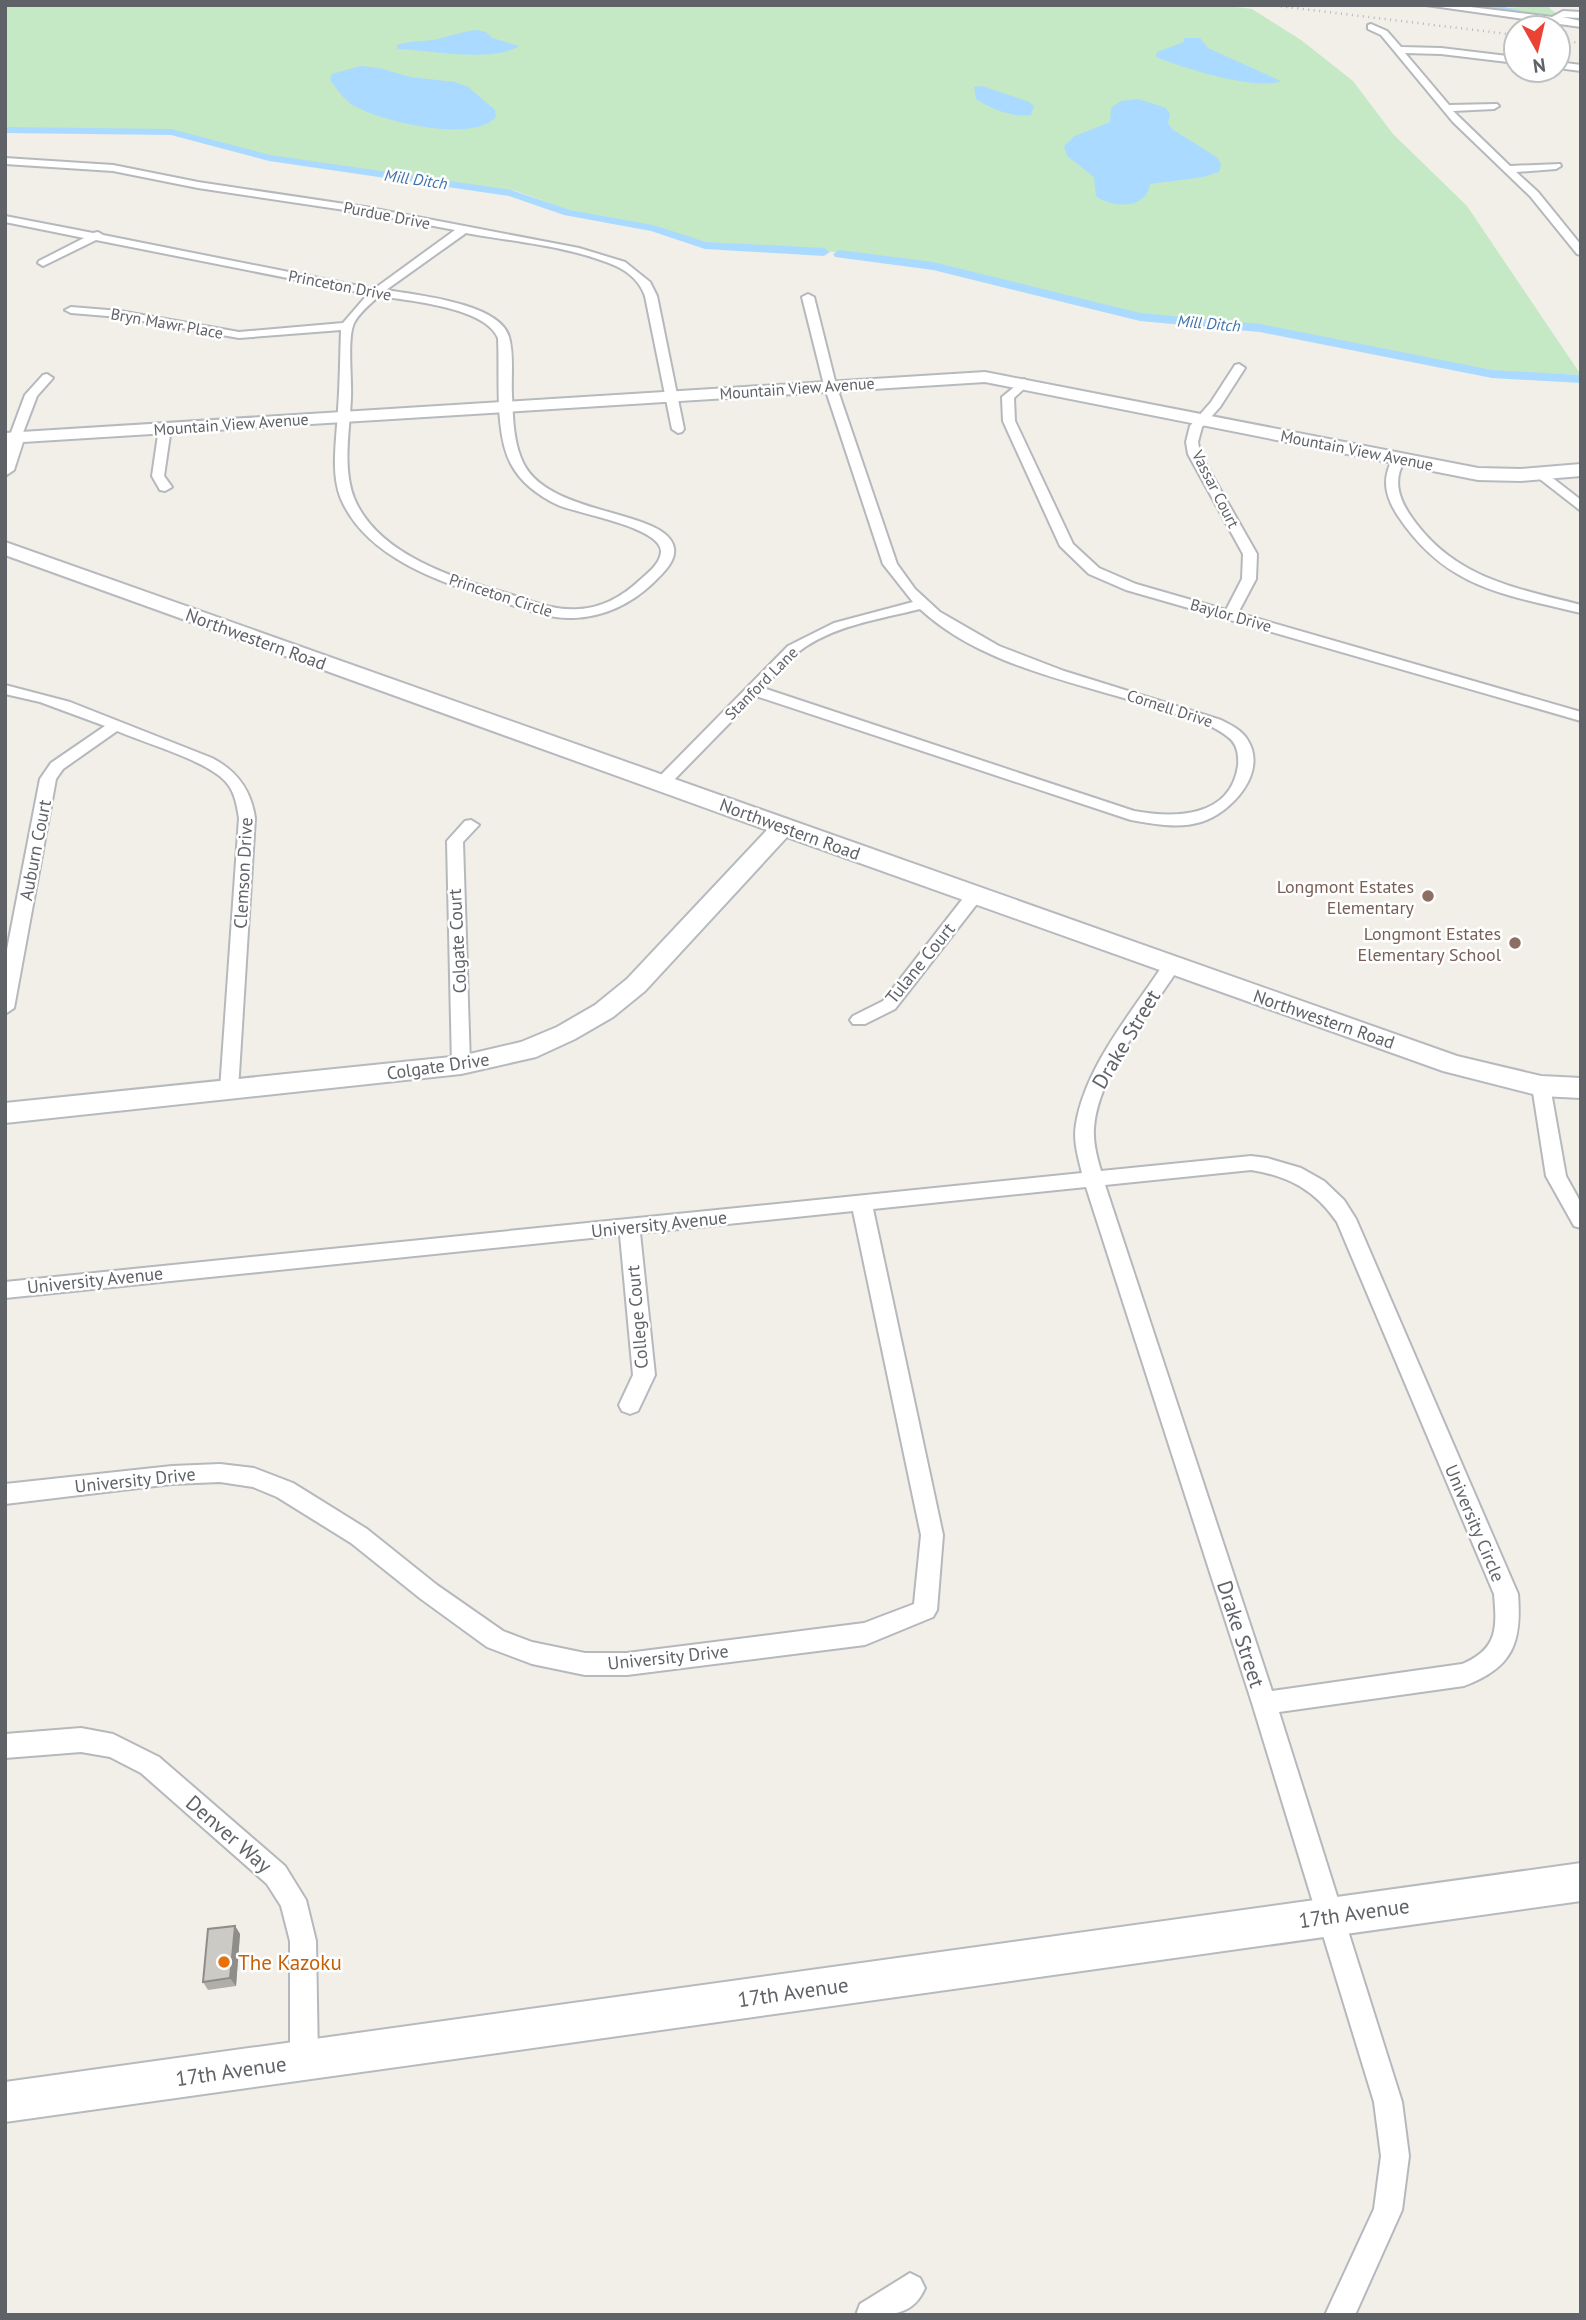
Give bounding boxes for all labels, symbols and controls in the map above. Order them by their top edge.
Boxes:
north arrow [1502,14,1572,84]
text: N [1532,53,1547,79]
water label: Mill Ditch [383,165,449,193]
street label: Purdue Drive [342,197,432,233]
street label: Princeton Drive [287,265,393,305]
street label: Bryn Mawr Place [109,303,225,343]
water label: Mill Ditch [1177,310,1241,336]
street label: Mountain View Avenue [719,373,875,403]
street label: Mountain View Avenue [153,409,309,439]
street label: Mountain View Avenue [1279,425,1435,475]
street label: Vassar Court [1187,446,1244,532]
street label: Princeton Circle [447,569,555,621]
street label: Baylor Drive [1188,594,1274,636]
street label: Northwestern Road [183,603,329,675]
street label: Stanford Lane [720,642,802,724]
street label: Cornell Drive [1125,685,1215,731]
street label: Northwestern Road [717,793,863,865]
street label: Auburn Court [14,798,56,902]
street label: Clemson Drive [229,817,257,929]
place label: Longmont Estates Elementary [1277,875,1415,919]
street label: Colgate Court [443,888,471,994]
marker: Longmont Estates Elementary [1420,888,1436,904]
street label: Tulane Court [880,918,960,1008]
place label: Longmont Estates Elementary School [1358,922,1502,966]
marker: Longmont Estates Elementary School [1507,935,1523,951]
street label: Drake Street [1086,984,1166,1094]
street label: Northwestern Road [1250,984,1398,1054]
street label: Colgate Drive [385,1047,491,1085]
street label: University Avenue [590,1205,728,1243]
street label: University Avenue [26,1261,164,1299]
street label: College Court [621,1264,653,1370]
street label: University Circle [1440,1461,1510,1585]
street label: University Drive [73,1462,197,1498]
street label: Drake Street [1211,1577,1271,1691]
street label: University Drive [606,1639,730,1675]
street label: Denver Way [180,1789,278,1879]
street label: 17th Avenue [1297,1892,1411,1934]
place label: The Kazoku [238,1949,342,1976]
marker: The Kazoku [216,1954,232,1970]
street label: 17th Avenue [736,1971,850,2013]
street label: 17th Avenue [174,2050,288,2092]

